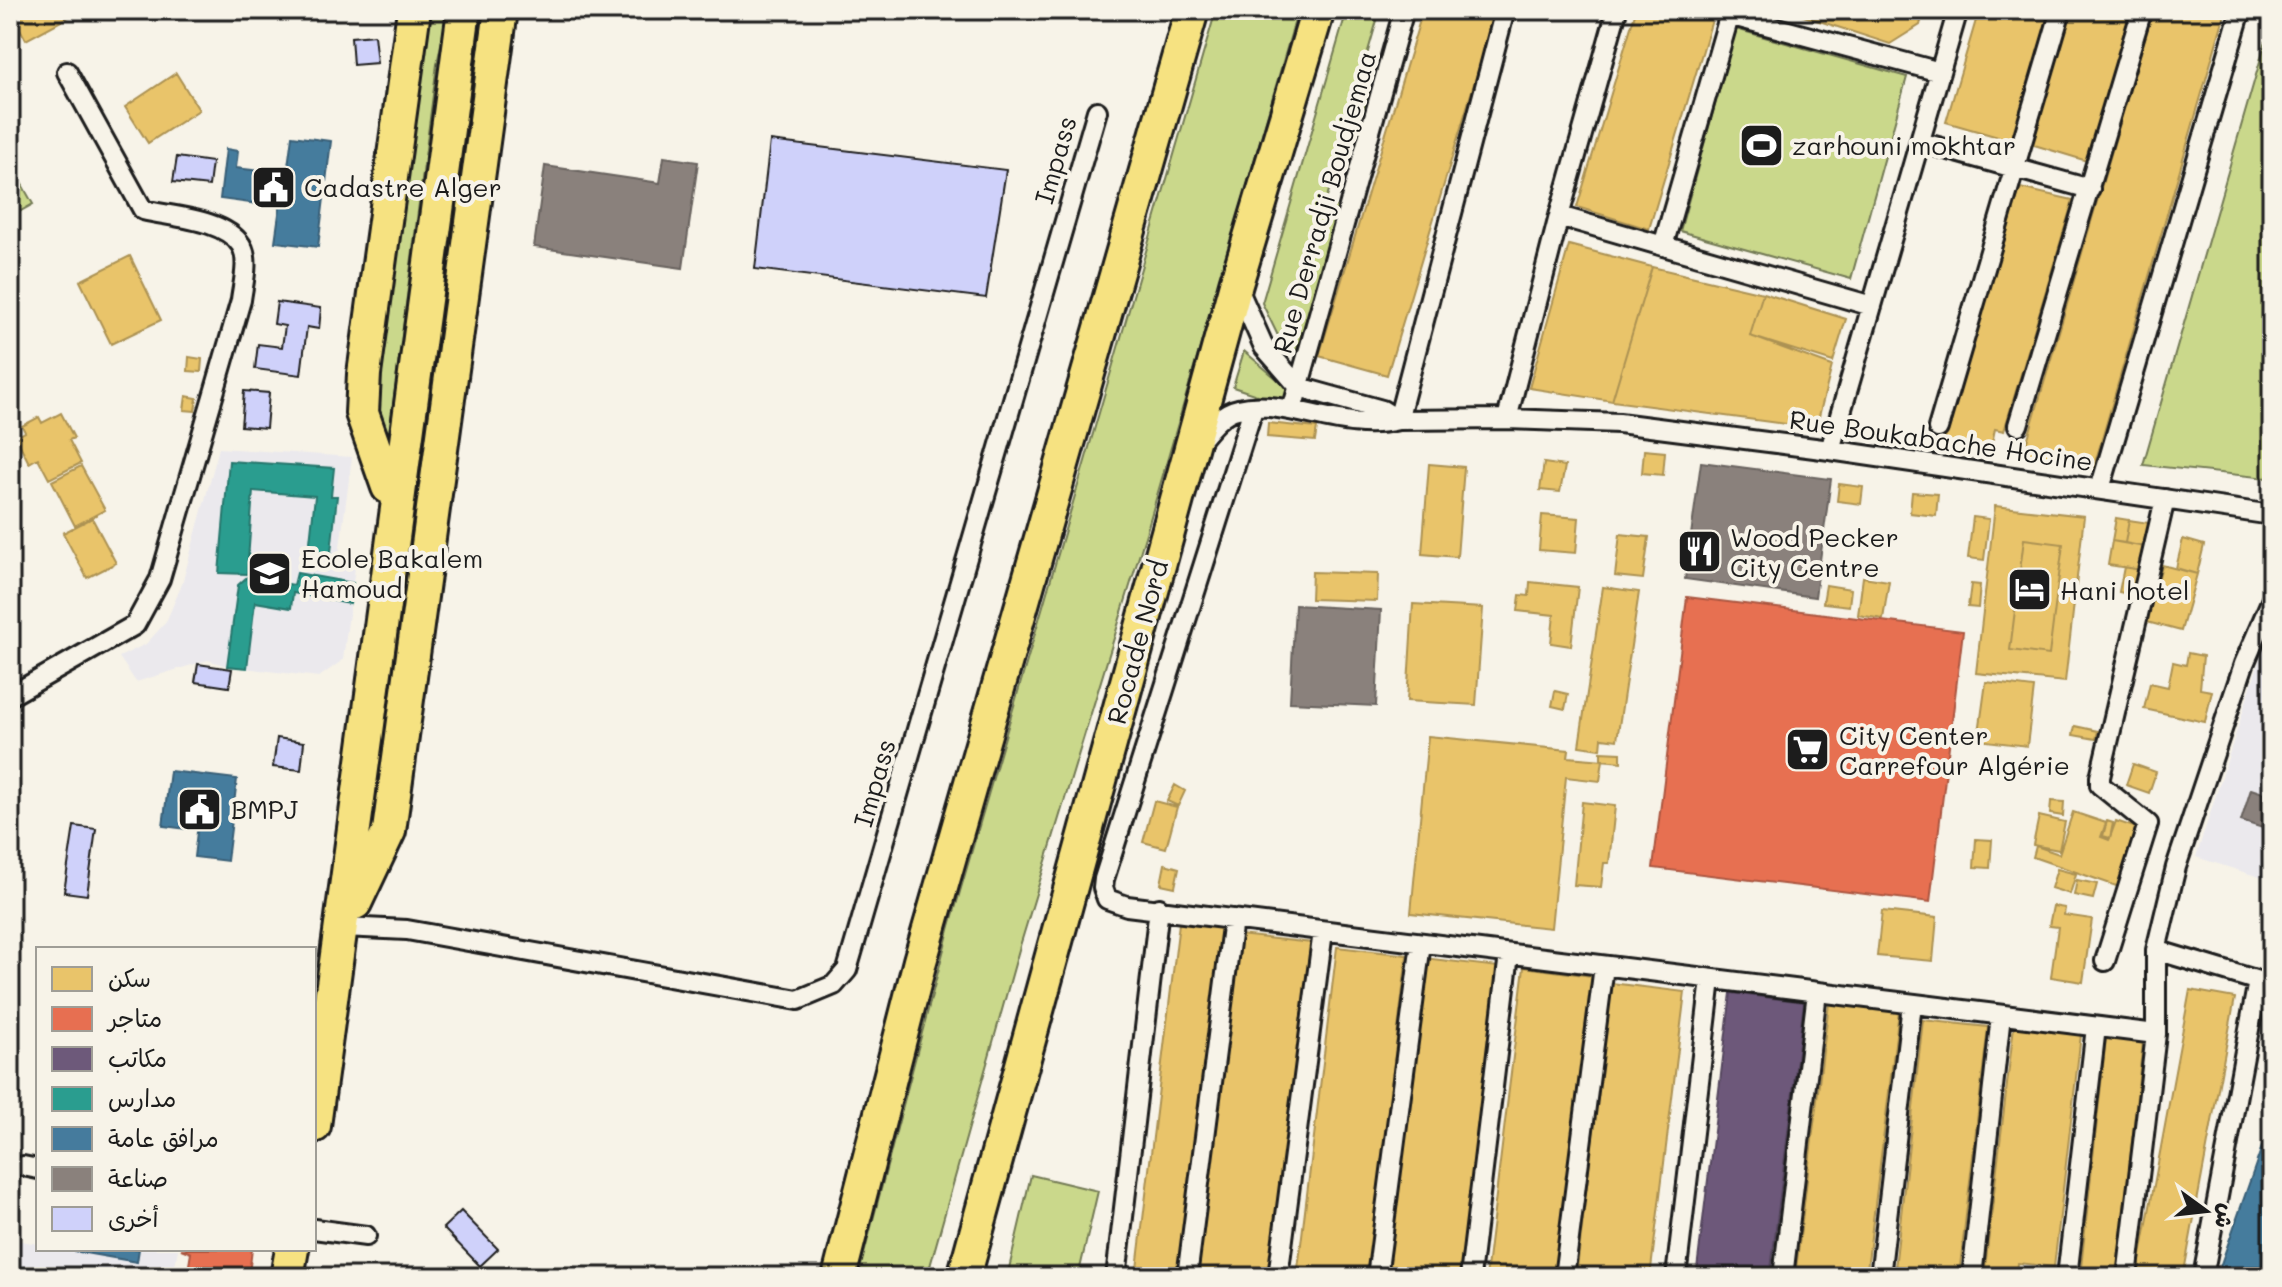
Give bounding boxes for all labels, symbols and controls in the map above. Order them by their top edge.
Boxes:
street label: Rue Derradji Boudjemaa [1264,47,1384,357]
street label: Impass [1026,112,1084,208]
sports icon: zarhouni mokhtar [1737,121,1785,169]
place label: zarhouni mokhtar [1792,128,2016,162]
public building icon: Cadastre Alger [249,163,297,211]
place label: Cadastre Alger [304,170,502,204]
street label: Rue Boukabache Hocine [1787,402,2095,478]
place label: Wood Pecker City Centre [1730,520,1899,584]
restaurant icon: Wood Pecker City Centre [1675,528,1723,576]
place label: Ecole Bakalem Hamoud [301,541,483,605]
school or university icon: Ecole Bakalem Hamoud [246,549,294,597]
street label: Rocade Nord [1099,556,1175,728]
hotel icon: Hani hotel [2005,566,2053,614]
place label: Hani hotel [2060,573,2190,607]
place label: City Center Carrefour Algérie [1839,718,2070,782]
supermarket icon: City Center Carrefour Algérie [1784,726,1832,774]
street label: Impass [845,735,903,831]
public building icon: BMPJ [176,785,224,833]
place label: BMPJ [231,792,299,826]
legend [36,947,316,1251]
text: سكن [108,962,151,993]
text: متاجر [106,1002,162,1033]
text: مكاتب [108,1042,167,1073]
text: مدارس [108,1082,176,1113]
text: مرافق عامة [108,1122,219,1153]
text: صناعة [108,1162,168,1193]
north arrow [2166,1171,2246,1251]
text: ش [2209,1201,2243,1232]
text: أخرى [108,1202,159,1233]

